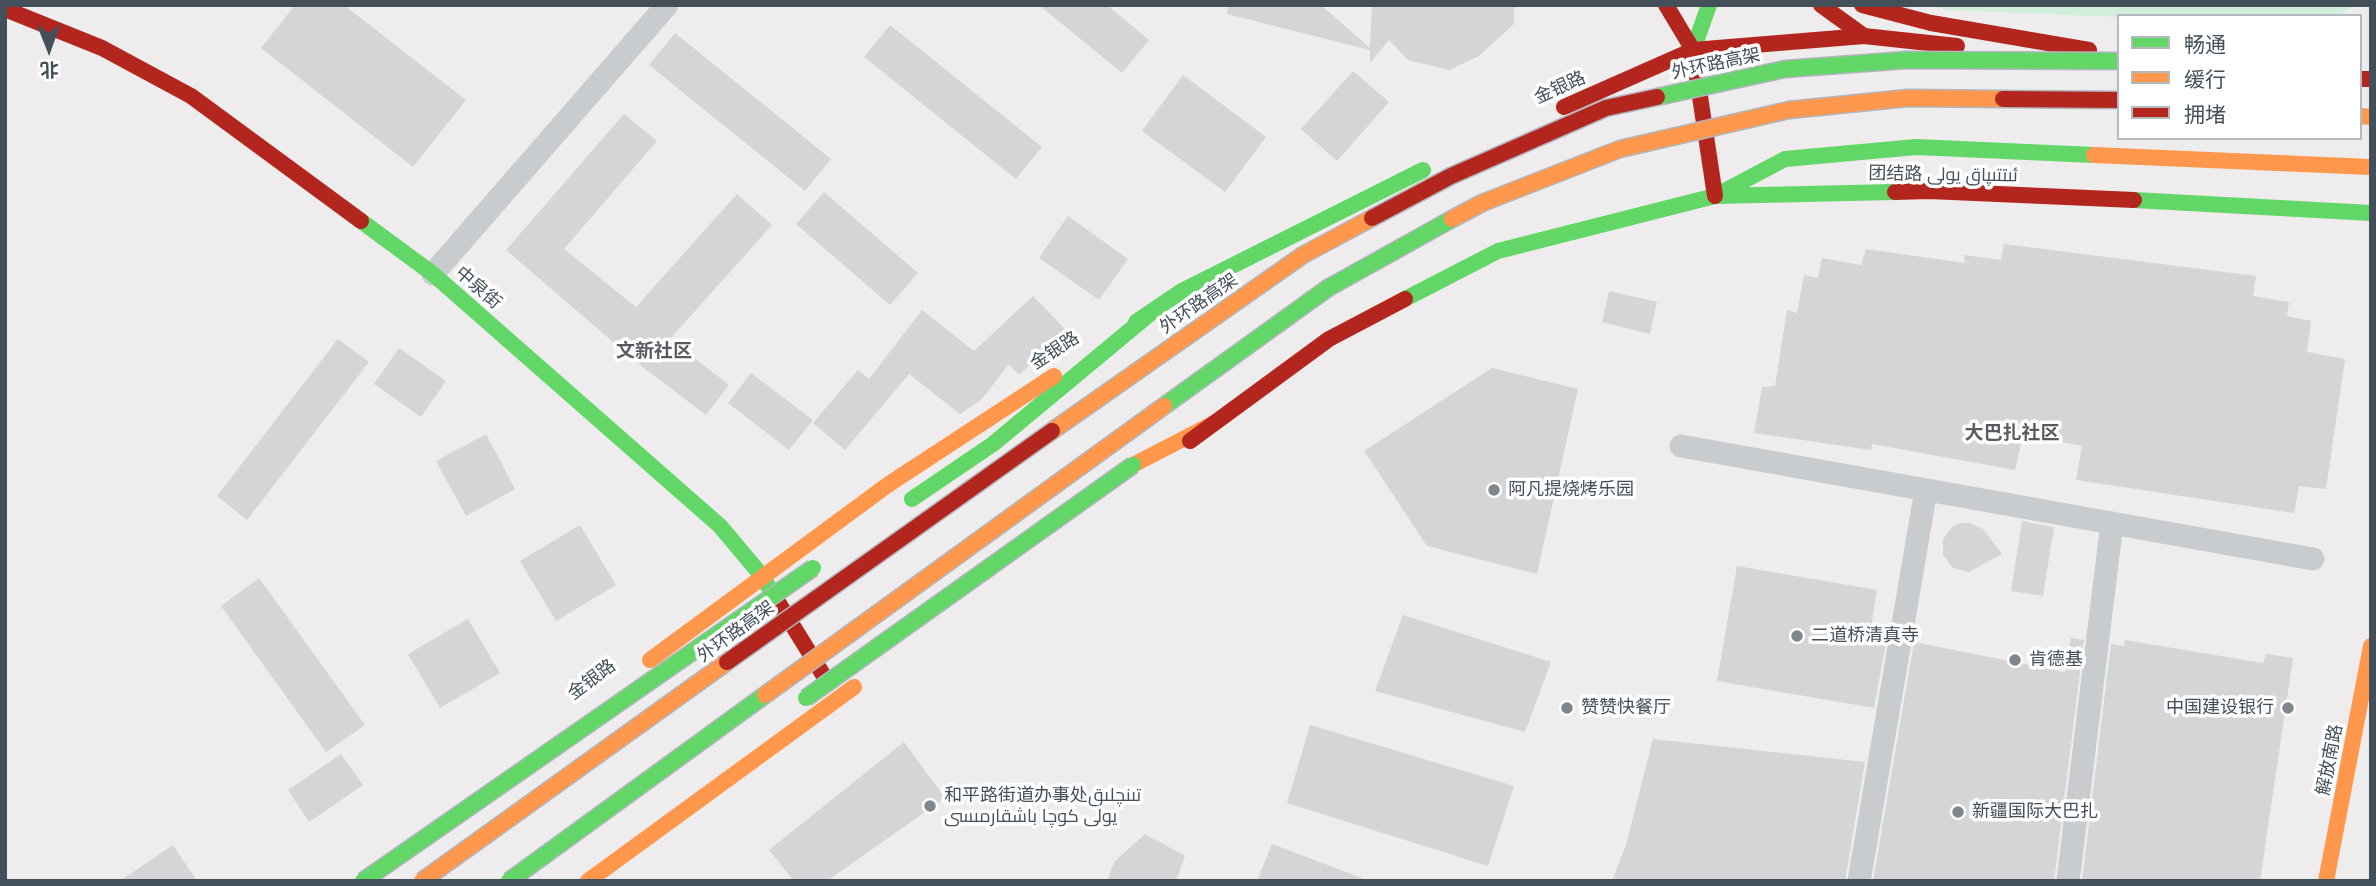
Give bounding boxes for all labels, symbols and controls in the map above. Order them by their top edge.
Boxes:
north arrow [14,14,84,84]
legend [2117,14,2362,140]
text: 畅通 [2184,31,2226,58]
street label: 外环路高架 [1670,44,1762,84]
text: 北 [40,58,59,82]
text: 缓行 [2184,66,2226,93]
street label: 金银路 [1531,67,1589,109]
text: 拥堵 [2184,101,2226,128]
street label: 团结路 ئىتتىپاق يولى [1868,163,2018,187]
street label: 中泉街 [451,262,505,314]
street label: 外环路高架 [1156,269,1242,339]
street label: 金银路 [1026,327,1084,375]
district label: 文新社区 [616,341,692,363]
district label: 大巴扎社区 [1965,423,2059,445]
place label: 阿凡提烧烤乐园 [1508,479,1634,501]
marker: 阿凡提烧烤乐园 [1486,482,1502,498]
street label: 外环路高架 [693,597,779,667]
place label: 二道桥清真寺 [1811,625,1919,647]
marker: 二道桥清真寺 [1789,628,1805,644]
place label: 肯德基 [2029,649,2083,671]
marker: 肯德基 [2007,652,2023,668]
street label: 金银路 [564,655,620,705]
place label: 赞赞快餐厅 [1581,697,1671,719]
place label: 中国建设银行 [2166,697,2274,719]
marker: 赞赞快餐厅 [1559,700,1575,716]
marker: 中国建设银行 [2280,700,2296,716]
street label: 解放南路 [2313,723,2347,797]
place label: 和平路街道办事处تىنچلىق يولى كوچا باشقارمىسى [944,785,1141,828]
marker: 和平路街道办事处تىنچلىق يولى كوچا باشقارمىسى [922,798,938,814]
place label: 新疆国际大巴扎 [1972,801,2098,823]
marker: 新疆国际大巴扎 [1950,804,1966,820]

